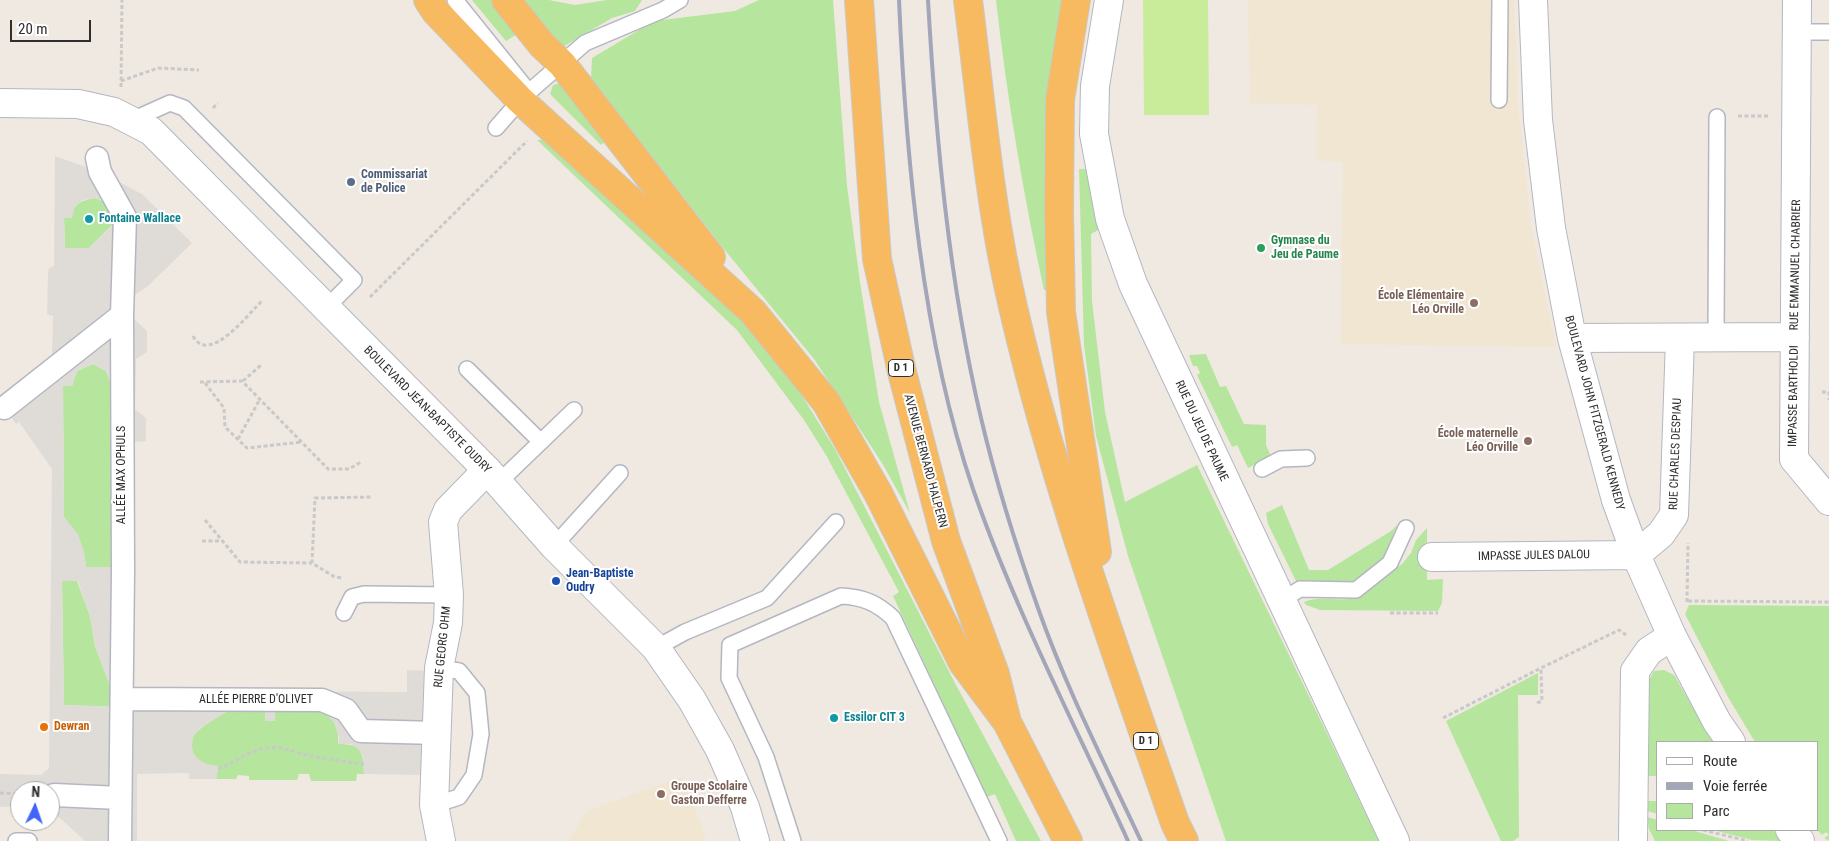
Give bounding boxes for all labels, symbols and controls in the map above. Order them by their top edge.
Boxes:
scale bar [12,10,94,42]
text: 20 m [18,20,48,38]
place label: Commissariat de Police [361,168,428,196]
marker: Commissariat de Police [345,176,357,188]
street label: RUE EMMANUEL CHABRIER [1788,199,1804,331]
place label: Fontaine Wallace [99,212,181,226]
marker: Fontaine Wallace [83,213,95,225]
place label: Gymnase du Jeu de Paume [1271,234,1339,262]
marker: Gymnase du Jeu de Paume [1255,242,1267,254]
place label: École Elémentaire Léo Orville [1378,289,1464,317]
marker: École Elémentaire Léo Orville [1468,297,1480,309]
street label: BOULEVARD JOHN FITZGERALD KENNEDY [1561,314,1627,512]
street label: BOULEVARD JEAN-BAPTISTE OUDRY [360,343,494,477]
street label: IMPASSE BARTHOLDI [1786,345,1802,447]
road number: D 1 [888,359,914,376]
street label: RUE DU JEU DE PAUME [1171,378,1231,484]
street label: AVENUE BERNARD HALPERN [900,393,950,529]
street label: RUE CHARLES DESPIAU [1667,398,1685,510]
street label: ALLÉE MAX OPHULS [115,426,129,524]
place label: École maternelle Léo Orville [1438,427,1518,455]
marker: École maternelle Léo Orville [1522,435,1534,447]
street label: IMPASSE JULES DALOU [1478,548,1590,564]
place label: Jean-Baptiste Oudry [566,567,633,595]
marker: Jean-Baptiste Oudry [550,575,562,587]
street label: RUE GEORG OHM [432,605,454,689]
street label: ALLÉE PIERRE D'OLIVET [199,693,313,707]
place label: Essilor CIT 3 [844,711,905,725]
marker: Essilor CIT 3 [828,712,840,724]
place label: Dewran [54,720,89,734]
marker: Dewran [38,721,50,733]
road number: D 1 [1134,732,1158,749]
legend [1656,741,1819,831]
text: Route [1703,752,1737,770]
text: Voie ferrée [1703,777,1767,795]
place label: Groupe Scolaire Gaston Defferre [671,780,747,808]
north arrow [10,781,60,831]
text: N [31,784,40,800]
marker: Groupe Scolaire Gaston Defferre [655,788,667,800]
text: Parc [1703,802,1730,820]

